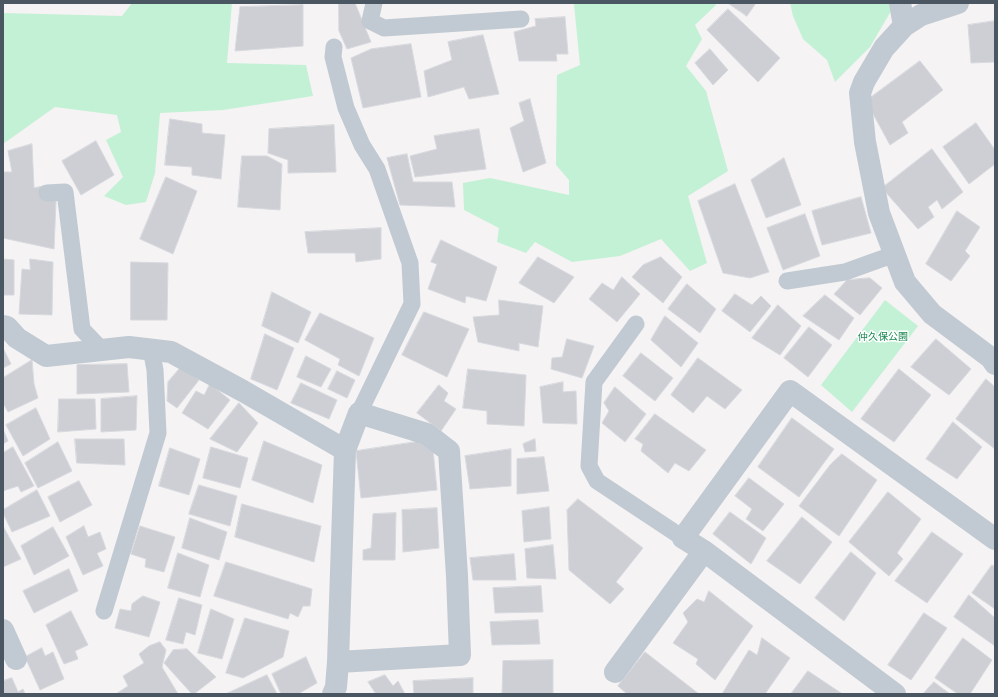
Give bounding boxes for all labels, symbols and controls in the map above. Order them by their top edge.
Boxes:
park label: 仲久保公園 [858,331,908,343]

